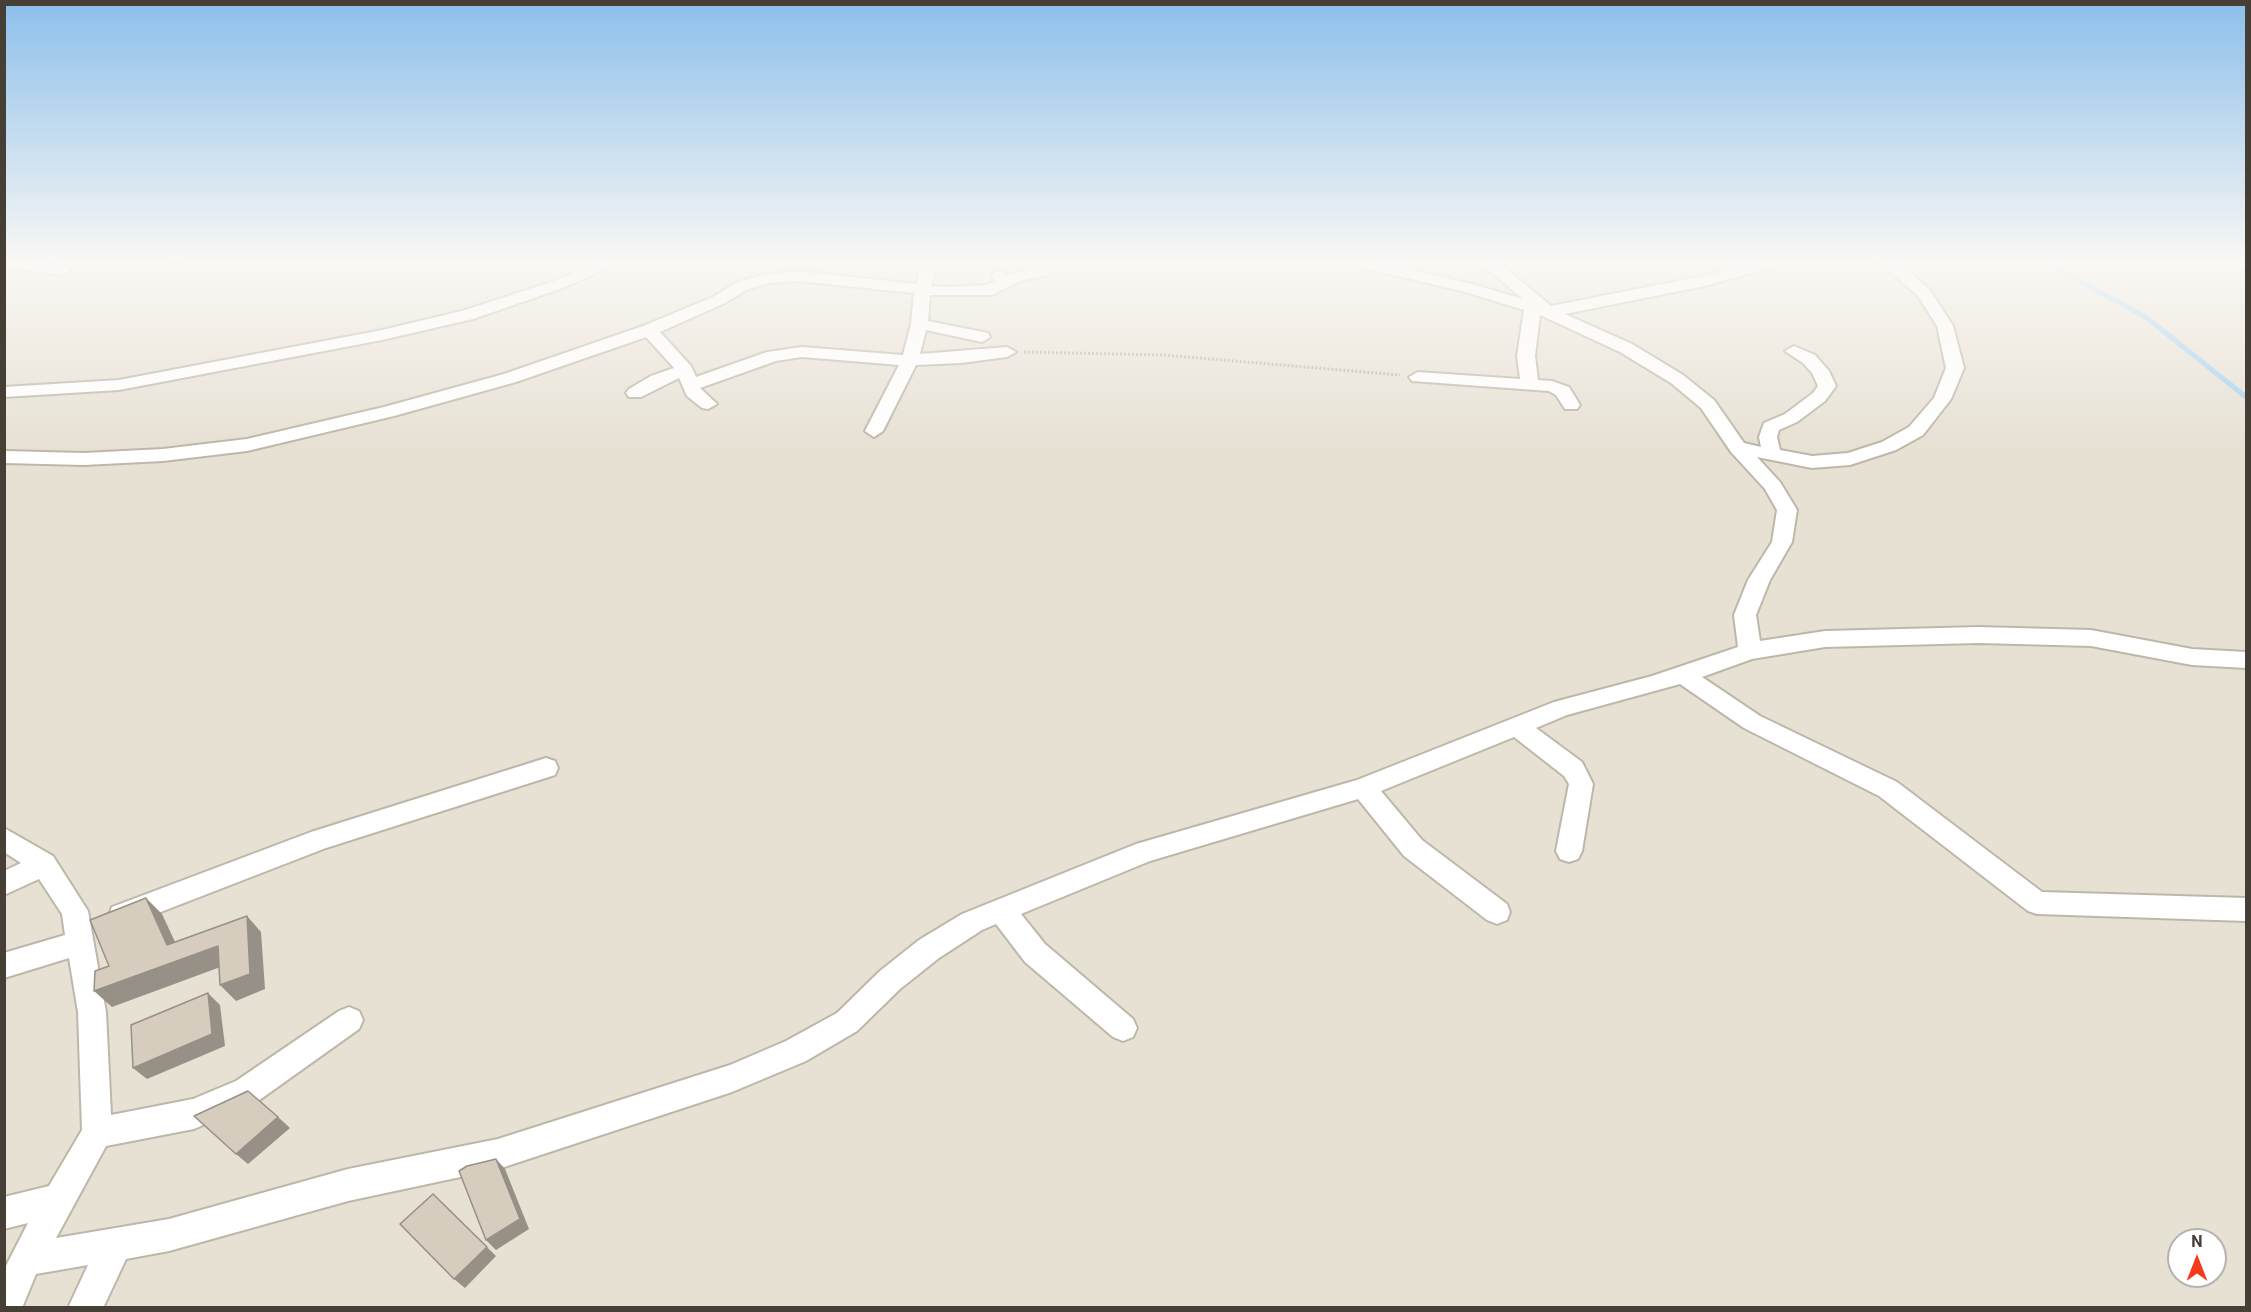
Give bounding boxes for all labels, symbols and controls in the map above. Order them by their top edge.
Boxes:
north arrow [2167,1228,2227,1288]
text: N [2191,1232,2203,1251]

